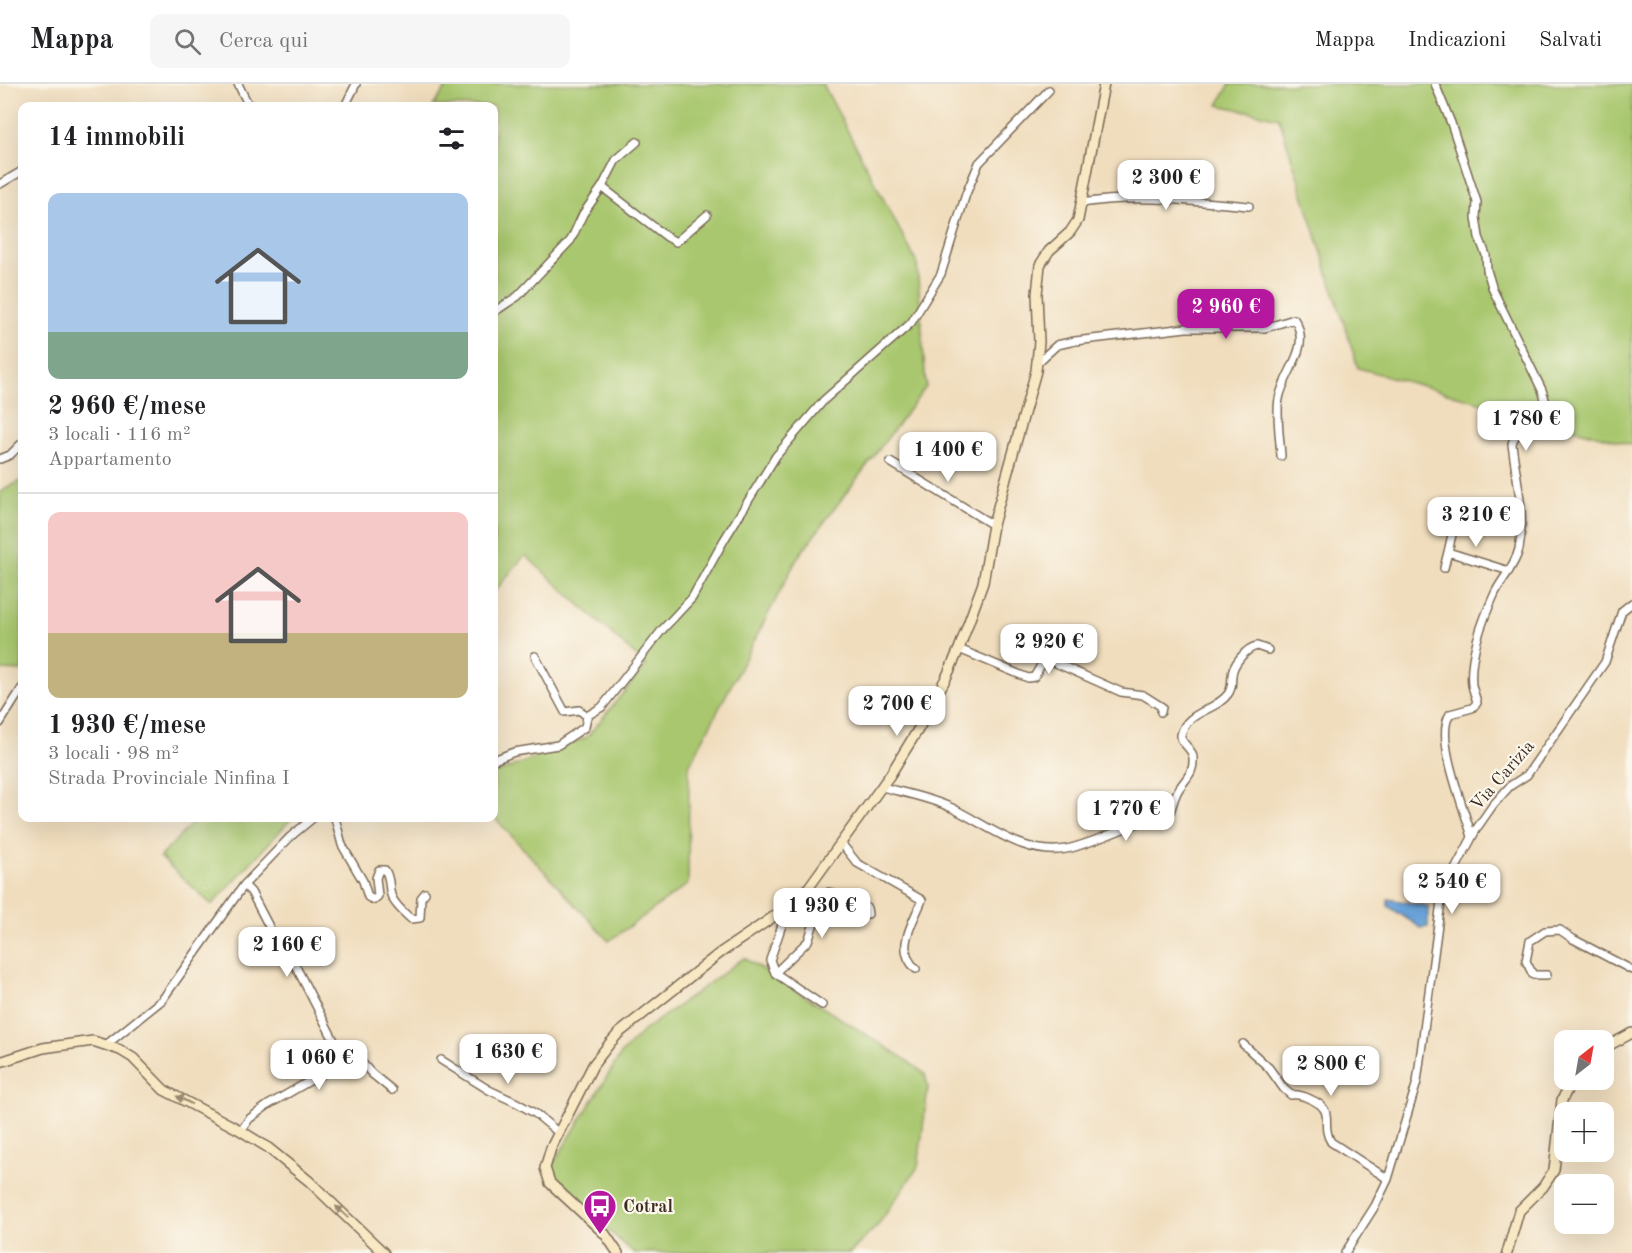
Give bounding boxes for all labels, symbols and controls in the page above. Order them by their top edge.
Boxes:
search box [150,14,570,68]
icon: search [171,25,204,58]
text: Mappa [30,27,114,55]
text: Cerca qui [219,30,308,52]
text: Mappa [1315,30,1375,51]
text: Indicazioni [1408,30,1506,51]
text: Salvati [1539,30,1602,51]
icon: filters [435,122,468,155]
text: 14 immobili [48,125,185,151]
pin: 2 300 € [1111,160,1221,211]
text: 2 300 € [1131,169,1201,189]
icon: home [204,232,312,340]
pin: 2 960 € [1171,289,1281,340]
text: 2 960 € [1191,298,1261,318]
text: 2 960 €/mese [48,394,206,420]
pin: 1 780 € [1471,401,1581,452]
text: 1 780 € [1491,410,1561,430]
text: 3 locali · 116 m² [48,425,191,445]
pin: 1 400 € [893,432,1003,483]
text: 1 400 € [913,441,983,461]
text: Appartamento [48,450,172,470]
pin: 3 210 € [1421,497,1531,548]
text: 3 210 € [1441,506,1511,526]
icon: home [204,551,312,659]
pin: 2 920 € [994,624,1104,675]
text: 2 920 € [1014,633,1084,653]
pin: 2 700 € [842,686,952,737]
text: 2 700 € [862,695,932,715]
text: 1 930 €/mese [48,713,206,739]
street label: Via Carizia [1468,737,1538,814]
text: 3 locali · 98 m² [48,744,179,764]
text: Strada Provinciale Ninfina I [48,769,290,789]
pin: 1 770 € [1071,791,1181,842]
text: 1 770 € [1091,800,1161,820]
pin: 2 540 € [1397,864,1507,915]
text: 2 540 € [1417,873,1487,893]
pin: 1 930 € [767,888,877,939]
text: 1 930 € [787,897,857,917]
pin: 2 160 € [232,927,342,978]
text: 2 160 € [252,936,322,956]
north arrow [1554,1030,1614,1090]
map controls [1554,1030,1614,1234]
pin: 1 630 € [453,1034,563,1085]
pin: 1 060 € [264,1040,374,1091]
text: 1 630 € [473,1043,543,1063]
pin: 2 800 € [1276,1046,1386,1097]
text: 1 060 € [284,1049,354,1069]
text: 2 800 € [1296,1055,1366,1075]
one-way arrow [175,1096,193,1106]
button: + [1554,1102,1614,1162]
button: − [1554,1174,1614,1234]
bus stop icon: Cotral [582,1188,618,1235]
place label: Cotral [623,1198,673,1216]
one-way arrow [335,1205,350,1219]

